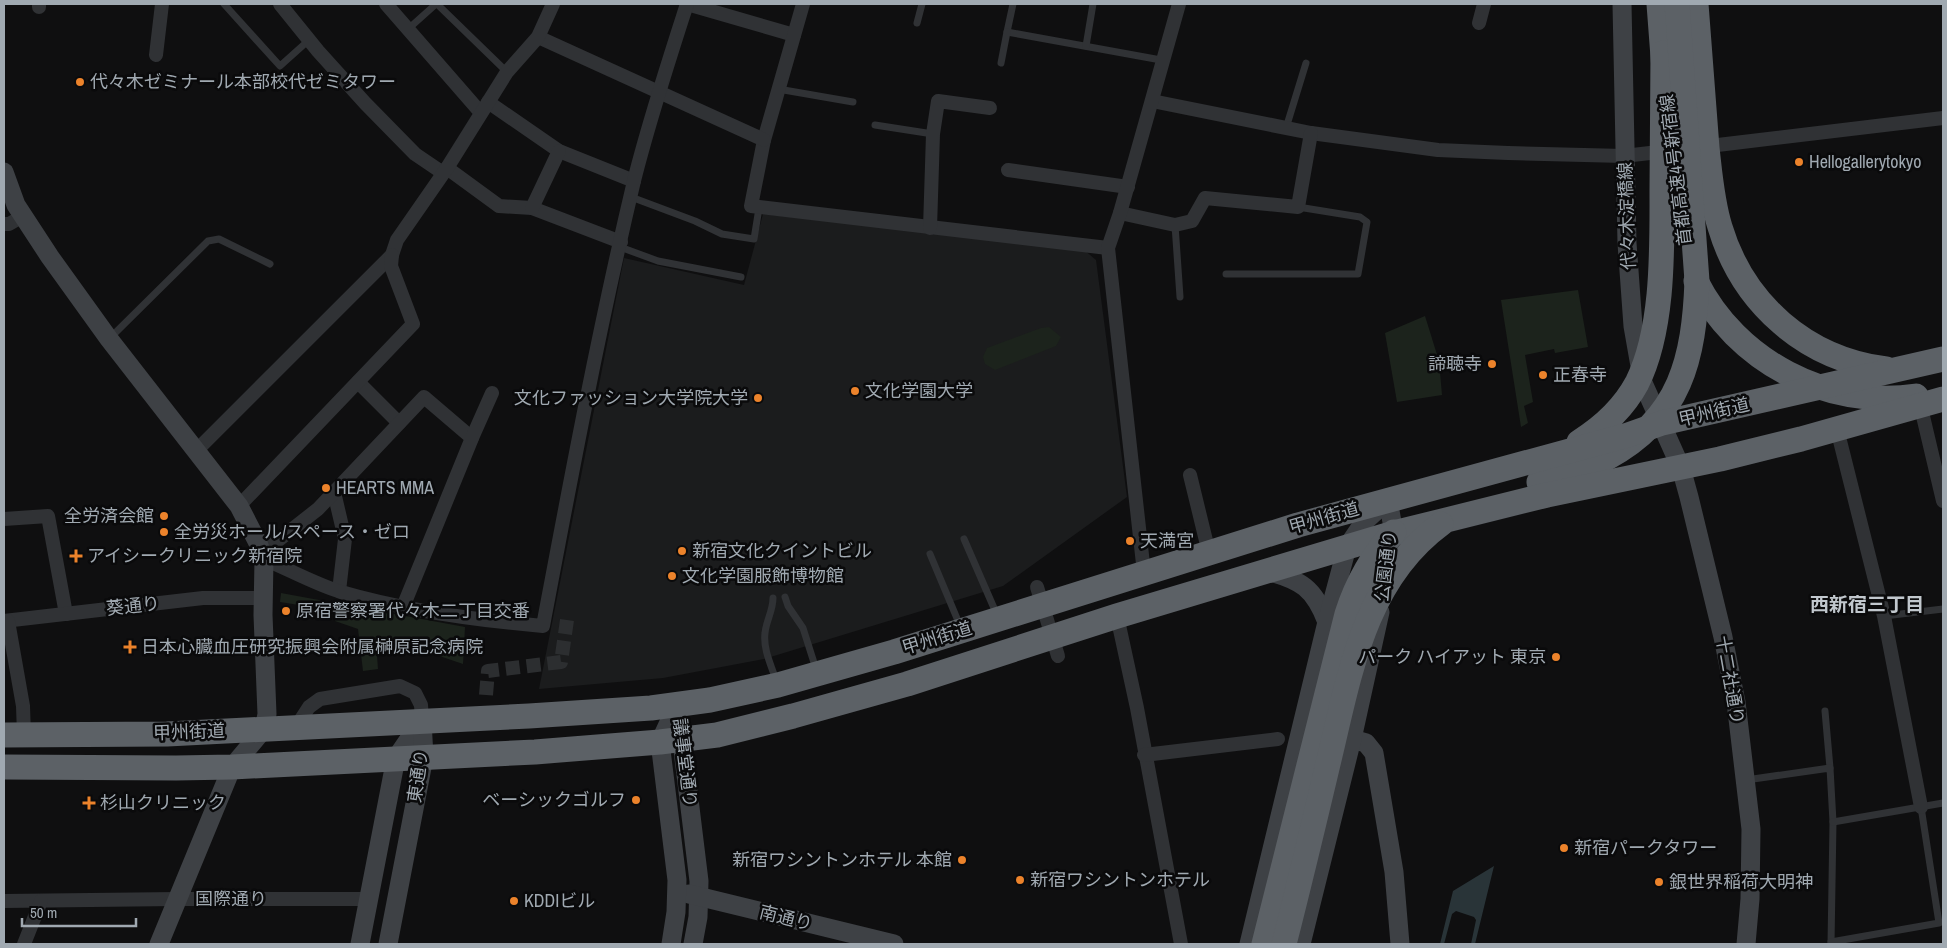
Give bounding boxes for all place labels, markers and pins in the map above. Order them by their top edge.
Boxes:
place label: 代々木ゼミナール本部校代ゼミタワー [90,69,396,94]
marker: 代々木ゼミナール本部校代ゼミタワー [74,76,86,88]
place label: Hellogallerytokyo [1809,149,1921,174]
marker: Hellogallerytokyo [1793,156,1805,168]
place label: 諦聴寺 [1428,351,1482,376]
marker: 諦聴寺 [1486,358,1498,370]
place label: 正春寺 [1553,362,1607,387]
marker: 正春寺 [1537,369,1549,381]
place label: 文化学園大学 [865,378,973,403]
place label: 文化ファッション大学院大学 [514,385,748,410]
marker: 文化学園大学 [849,385,861,397]
marker: 文化ファッション大学院大学 [752,392,764,404]
place label: HEARTS MMA [336,475,434,500]
marker: HEARTS MMA [320,482,332,494]
place label: 全労済会館 [64,503,154,528]
marker: 全労済会館 [158,510,170,522]
place label: 全労災ホール/スペース・ゼロ [174,519,410,544]
marker: 全労災ホール/スペース・ゼロ [158,526,170,538]
place label: 天満宮 [1140,528,1194,553]
marker: 天満宮 [1124,535,1136,547]
place label: 新宿文化クイントビル [692,538,872,563]
place label: アイシークリニック新宿院 [87,543,302,568]
marker: 新宿文化クイントビル [676,545,688,557]
marker: アイシークリニック新宿院 [69,549,83,563]
place label: 文化学園服飾博物館 [682,563,844,588]
marker: 文化学園服飾博物館 [666,570,678,582]
place label: 原宿警察署代々木二丁目交番 [296,598,530,623]
marker: 原宿警察署代々木二丁目交番 [280,605,292,617]
place label: 日本心臓血圧研究振興会附属榊原記念病院 [141,634,483,659]
marker: 日本心臓血圧研究振興会附属榊原記念病院 [123,640,137,654]
place label: パーク ハイアット 東京 [1358,644,1546,669]
marker: パーク ハイアット 東京 [1550,651,1562,663]
place label: ベーシックゴルフ [482,787,626,812]
place label: 杉山クリニック [100,790,226,815]
marker: ベーシックゴルフ [630,794,642,806]
marker: 杉山クリニック [82,796,96,810]
place label: 新宿パークタワー [1574,835,1717,860]
marker: 新宿パークタワー [1558,842,1570,854]
place label: 新宿ワシントンホテル 本館 [732,847,952,872]
marker: 新宿ワシントンホテル 本館 [956,854,968,866]
place label: 新宿ワシントンホテル [1030,867,1210,892]
place label: 銀世界稲荷大明神 [1669,869,1813,894]
marker: 新宿ワシントンホテル [1014,874,1026,886]
marker: 銀世界稲荷大明神 [1653,876,1665,888]
place label: KDDIビル [524,888,595,913]
marker: KDDIビル [508,895,520,907]

